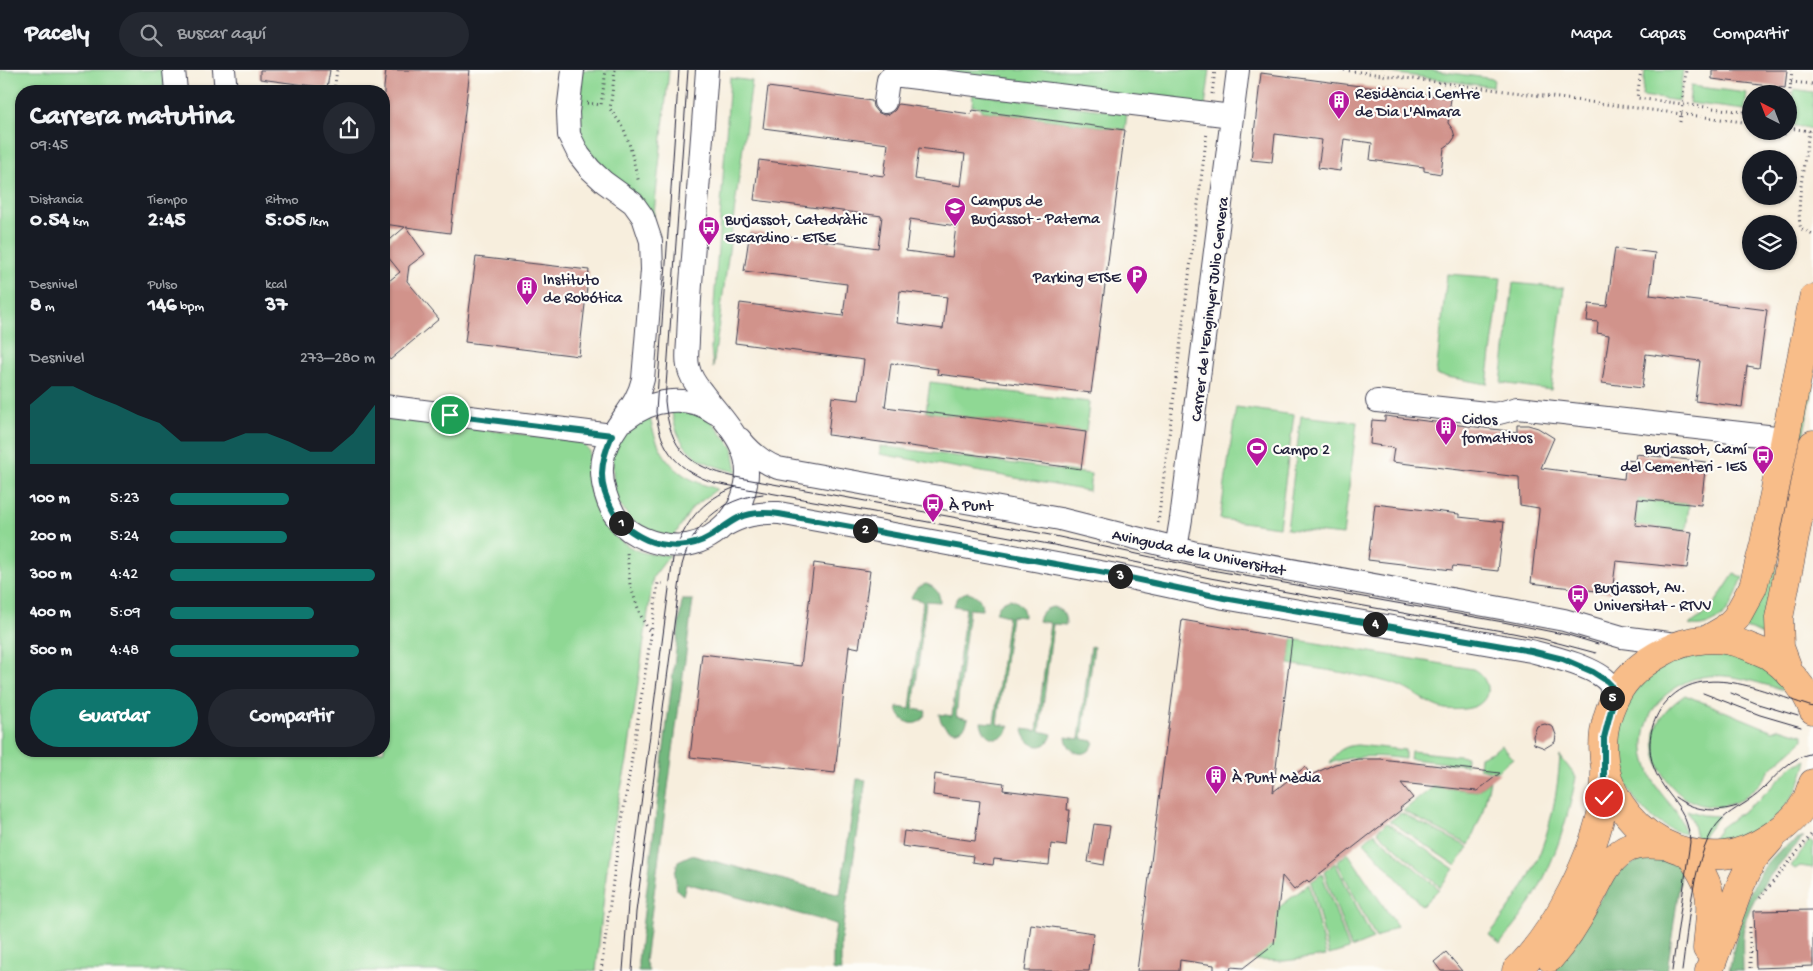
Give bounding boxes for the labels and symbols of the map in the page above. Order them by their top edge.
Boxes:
north arrow [1742,85,1798,140]
place label: Residència i Centre de Dia L'Almara [1355,86,1481,123]
building icon: Residència i Centre de Dia L'Almara [1327,89,1351,120]
place label: Campus de Burjassot - Paterna [970,193,1101,230]
street label: Carrer de l'Enginyer Julio Cervera [1188,195,1235,423]
school or university icon: Campus de Burjassot - Paterna [943,196,967,227]
place label: Burjassot, Catedràtic Escardino - ETSE [724,212,868,249]
bus stop icon: Burjassot, Catedràtic Escardino - ETSE [697,215,721,246]
parking icon: Parking ETSE [1125,264,1149,295]
place label: Parking ETSE [1032,270,1122,289]
place label: Instituto de Robótica [543,272,623,309]
building icon: Instituto de Robótica [515,275,539,306]
pin [429,394,471,436]
place label: Ciclos formativos [1461,412,1533,449]
building icon: Ciclos formativos [1434,415,1458,446]
sports icon: Campo 2 [1245,436,1269,467]
place label: Burjassot, Camí del Cementeri - IES [1620,441,1748,478]
place label: Campo 2 [1273,442,1330,461]
bus stop icon: Burjassot, Camí del Cementeri - IES [1751,444,1775,475]
bus stop icon: À Punt [921,492,945,523]
place label: À Punt [949,497,994,517]
pin: 1 [608,510,634,536]
pin: 2 [852,518,878,542]
street label: Avinguda de la Universitat [1110,527,1288,582]
pin: 3 [1108,564,1132,588]
place label: Burjassot, Av. Universitat - RTVV [1593,580,1712,617]
bus stop icon: Burjassot, Av. Universitat - RTVV [1566,583,1590,614]
pin: 4 [1362,612,1388,636]
pin: 5 [1600,686,1624,710]
building icon: À Punt Mèdia [1204,764,1228,795]
place label: À Punt Mèdia [1232,769,1322,789]
pin [1583,777,1625,819]

